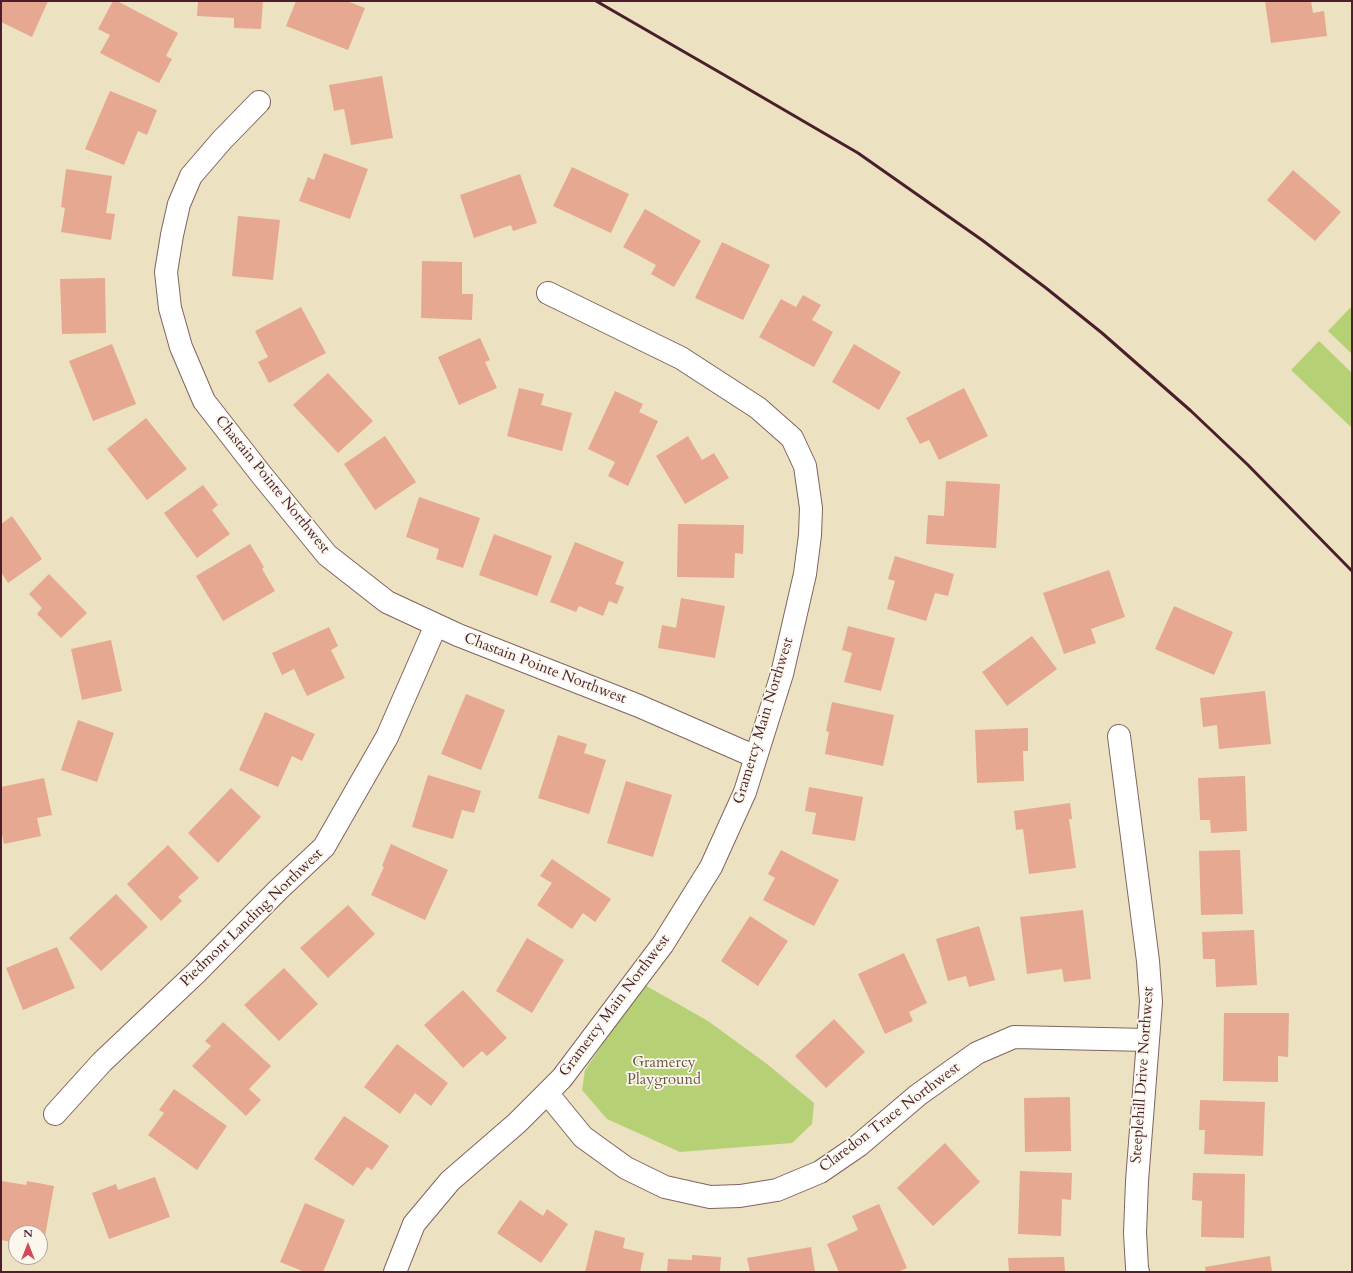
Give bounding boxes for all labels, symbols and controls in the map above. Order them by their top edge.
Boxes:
street label: Chastain Pointe Northwest [211,412,333,558]
street label: Chastain Pointe Northwest [461,630,629,708]
street label: Gramercy Main Northwest [730,636,798,806]
street label: Piedmont Landing Northwest [177,845,327,991]
street label: Gramercy Main Northwest [556,932,674,1080]
street label: Steeplehill Drive Northwest [1128,986,1158,1164]
park label: Gramercy Playground [627,1055,701,1090]
street label: Claredon Trace Northwest [816,1059,964,1177]
north arrow [8,1225,48,1265]
text: N [23,1226,33,1241]

